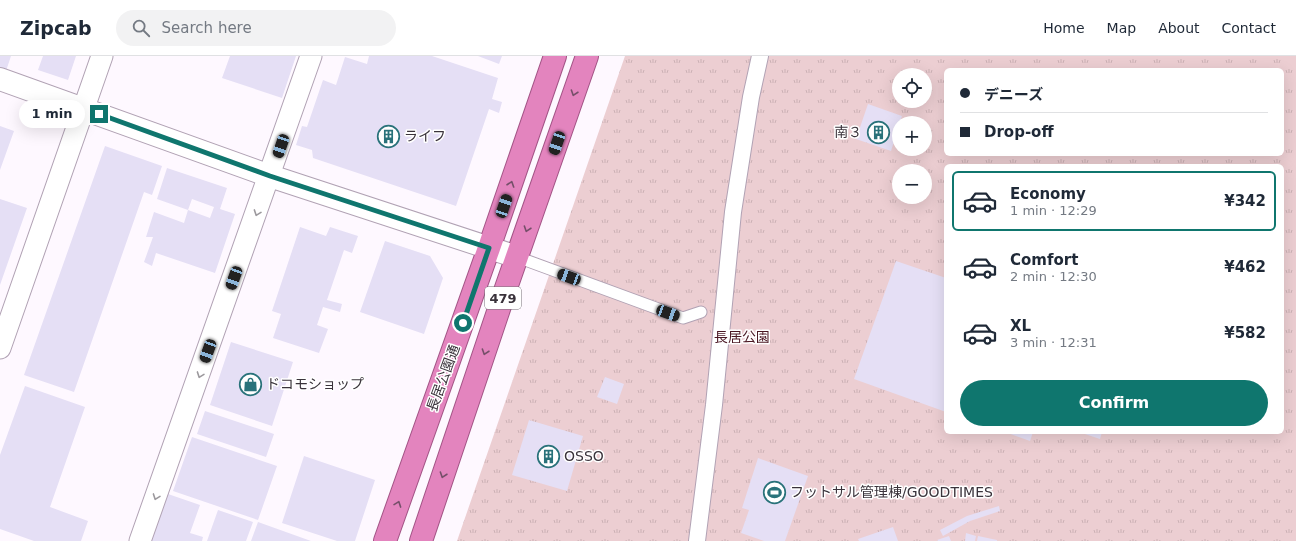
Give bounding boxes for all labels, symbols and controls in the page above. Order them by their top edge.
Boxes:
search box [116,10,396,46]
text: Zipcab [20,17,92,39]
icon: search [130,17,152,39]
text: Search here [162,19,252,37]
text: Home [1043,20,1085,36]
text: Map [1107,20,1136,36]
text: About [1158,20,1200,36]
text: Contact [1222,20,1276,36]
map controls [892,68,932,204]
button: locate [892,68,932,108]
text: デニーズ [984,86,1043,104]
one-way arrow [570,89,579,96]
callout: 1 min [19,100,85,128]
route end [90,105,108,123]
text: 1 min [32,106,72,121]
button: + [892,116,932,156]
building icon: 南３ [865,119,891,145]
building icon: ライフ [376,123,402,149]
text: Drop-off [984,123,1054,141]
place label: 南３ [834,124,862,140]
place label: ライフ [404,128,446,144]
car [547,130,567,156]
car [271,133,291,159]
button: − [892,164,932,204]
one-way arrow [507,180,515,187]
icon: car [962,183,998,219]
text: Economy [1010,185,1086,203]
text: ¥342 [1224,192,1266,210]
car [494,193,514,219]
text: 1 min · 12:29 [1010,203,1097,218]
one-way arrow [254,209,262,216]
one-way arrow [523,225,531,232]
icon: car [962,249,998,285]
text: Comfort [1010,251,1078,269]
text: ¥462 [1224,258,1266,276]
car [224,265,244,291]
car [556,267,582,287]
text: 2 min · 12:30 [1010,269,1097,284]
road number: 479 [485,287,521,309]
car [655,303,681,323]
route start [454,314,472,332]
icon: car [962,315,998,351]
text: XL [1010,317,1031,335]
text: ¥582 [1224,324,1266,342]
park label: 長居公園 [714,329,770,345]
text: 3 min · 12:31 [1010,335,1097,350]
car [198,338,218,364]
street label: 長居公園通 [424,342,462,414]
one-way arrow [481,348,490,355]
one-way arrow [196,371,204,378]
shop icon: ドコモショップ [238,371,264,397]
place label: ドコモショップ [266,376,364,392]
button: Confirm [960,380,1268,426]
building icon: OSSO [535,443,561,469]
place label: OSSO [564,448,604,464]
one-way arrow [440,471,448,478]
sports icon: フットサル管理棟/GOODTIMES [762,479,788,505]
place label: フットサル管理棟/GOODTIMES [790,484,993,500]
one-way arrow [152,494,161,501]
one-way arrow [393,501,402,508]

